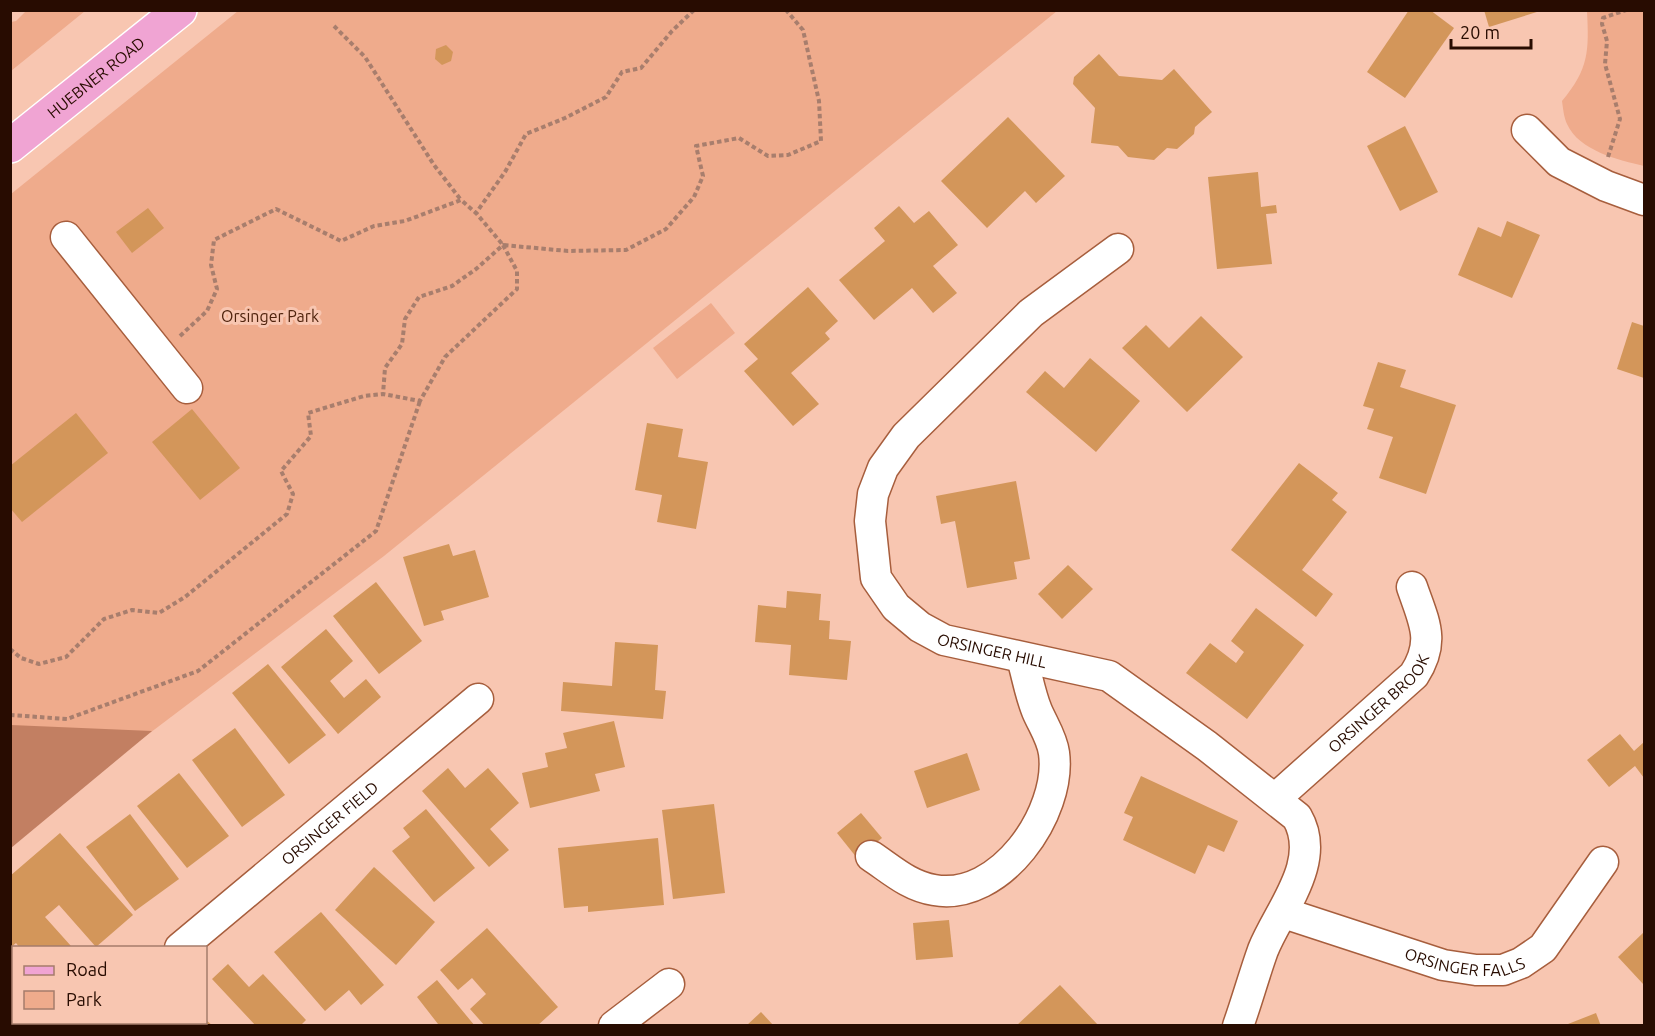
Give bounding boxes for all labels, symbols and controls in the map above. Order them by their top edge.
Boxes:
scale bar [1451,12,1530,50]
text: 20 m [1460,22,1500,42]
street label: HUEBNER ROAD [44,33,148,122]
park label: Orsinger Park [221,307,319,325]
street label: ORSINGER HILL [934,629,1048,671]
street label: ORSINGER BROOK [1324,651,1432,756]
street label: ORSINGER FIELD [278,777,382,869]
street label: ORSINGER FALLS [1402,944,1527,979]
legend [12,946,207,1024]
text: Road [66,959,108,979]
text: Park [66,989,102,1009]

